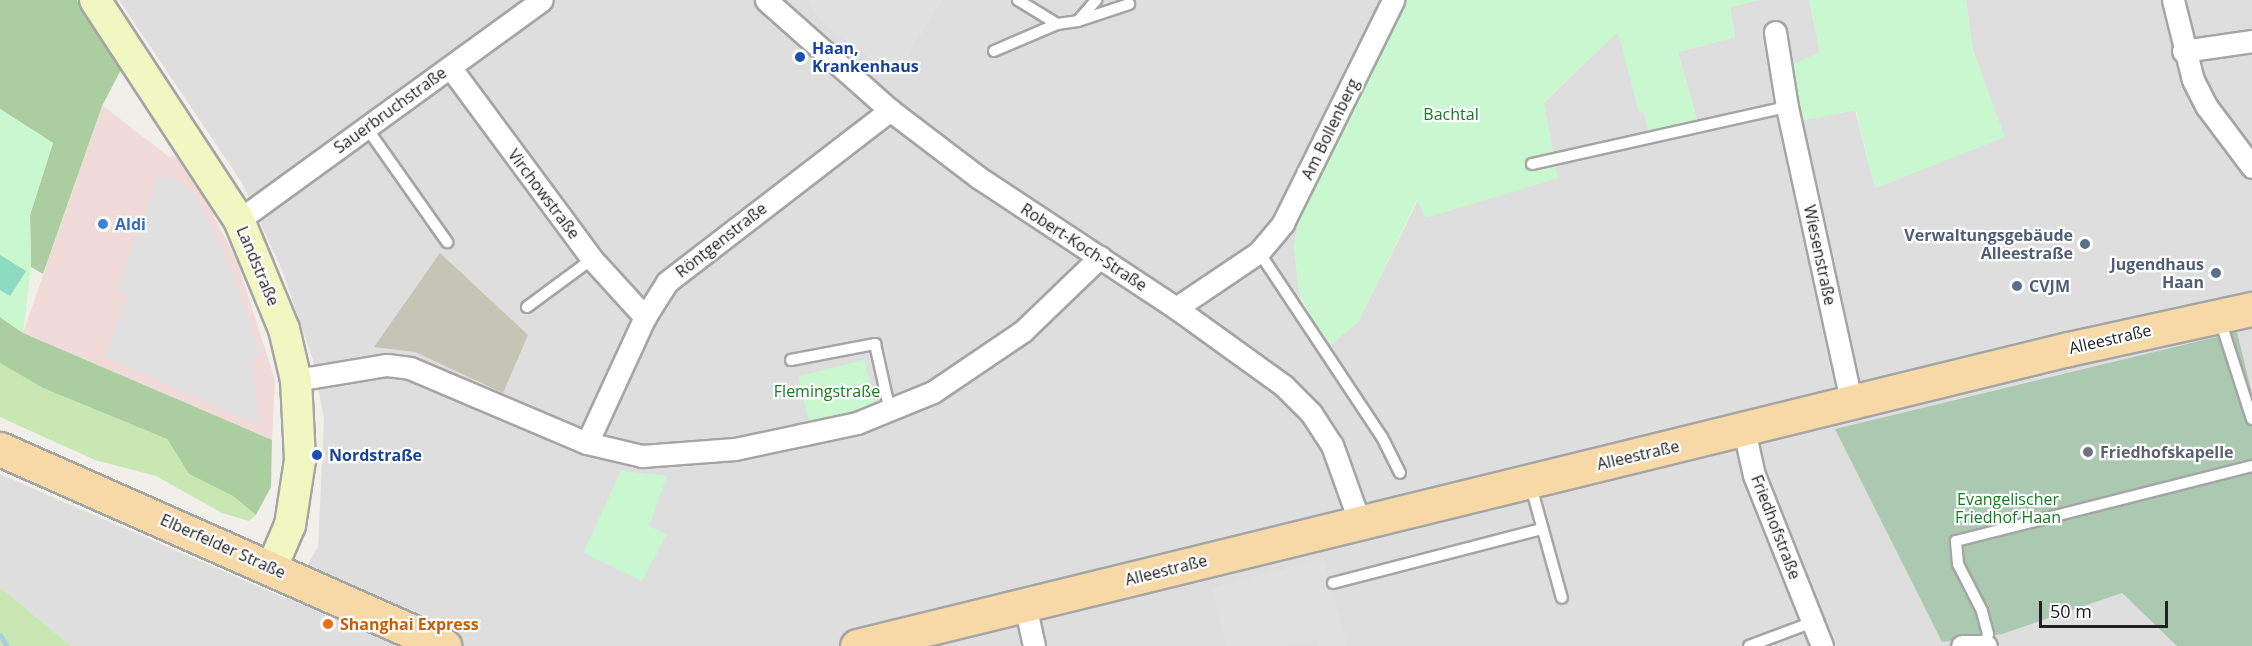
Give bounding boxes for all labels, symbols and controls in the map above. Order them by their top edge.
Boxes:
place label: Haan, Krankenhaus [812,38,919,76]
marker: Haan, Krankenhaus [793,50,807,64]
street label: Sauerbruchstraße [330,63,450,157]
street label: Am Bollenberg [1297,75,1363,183]
park label: Bachtal [1423,104,1479,124]
street label: Virchowstraße [504,145,584,243]
street label: Röntgenstraße [672,199,770,281]
street label: Robert-Koch-Straße [1017,199,1151,295]
street label: Wiesenstraße [1800,203,1840,307]
place label: Aldi [115,214,146,234]
marker: Aldi [96,217,110,231]
street label: Landstraße [233,223,283,309]
place label: Verwaltungsgebäude Alleestraße [1904,225,2073,263]
marker: Verwaltungsgebäude Alleestraße [2078,237,2092,251]
place label: Jugendhaus Haan [2110,254,2204,292]
marker: Jugendhaus Haan [2209,266,2223,280]
place label: CVJM [2029,276,2070,296]
marker: CVJM [2010,279,2024,293]
street label: Alleestraße [2067,320,2153,358]
park label: Flemingstraße [774,381,880,401]
street label: Alleestraße [1595,436,1681,474]
place label: Friedhofskapelle [2100,442,2233,462]
place label: Nordstraße [329,445,422,465]
marker: Friedhofskapelle [2081,445,2095,459]
marker: Nordstraße [310,448,324,462]
street label: Friedhofstraße [1747,472,1805,582]
park label: Evangelischer Friedhof Haan [1955,489,2061,527]
street label: Elberfelder Straße [157,510,289,582]
street label: Alleestraße [1123,551,1209,589]
scale bar [2042,589,2171,627]
text: 50 m [2050,599,2092,623]
place label: Shanghai Express [340,614,479,634]
marker: Shanghai Express [321,617,335,631]

